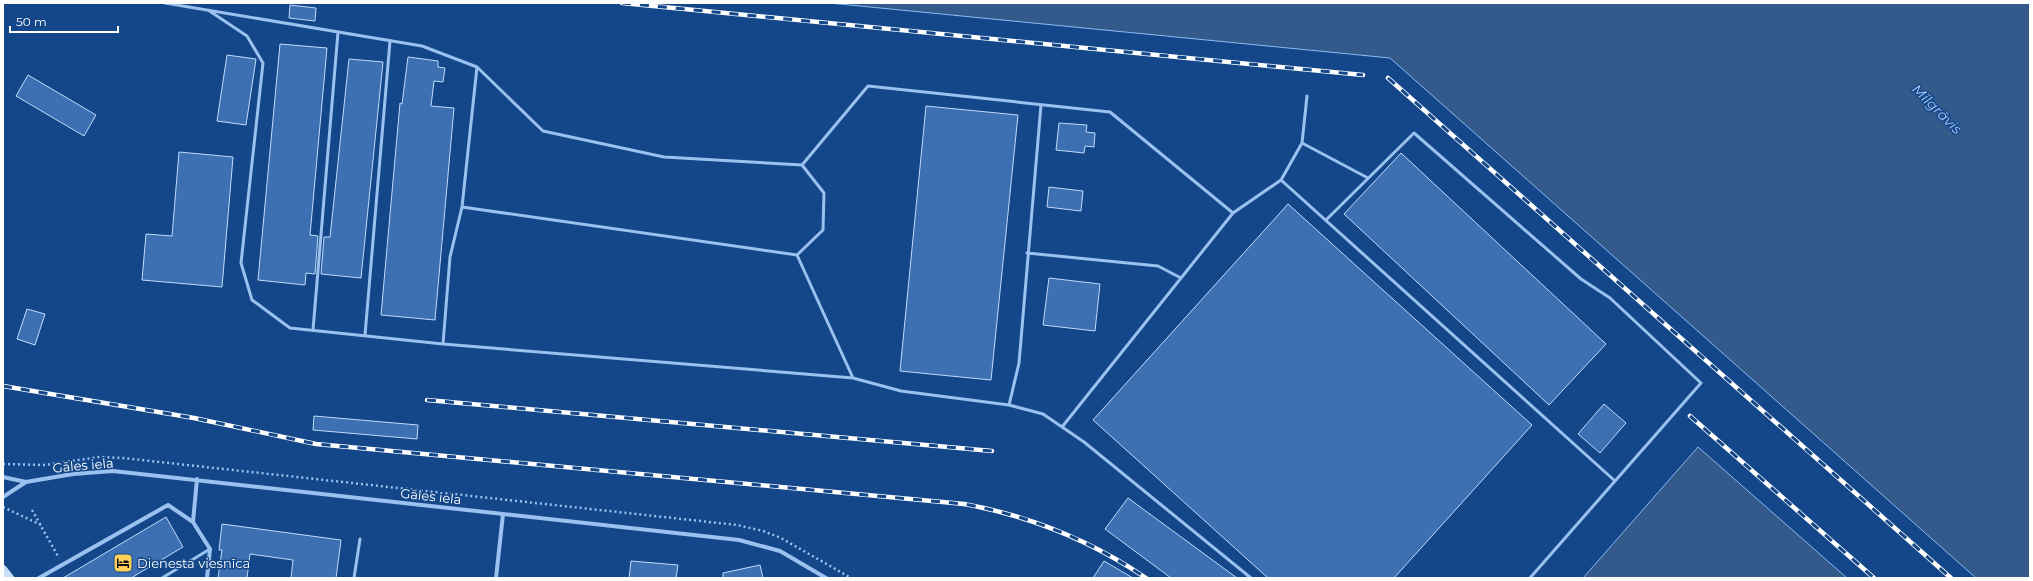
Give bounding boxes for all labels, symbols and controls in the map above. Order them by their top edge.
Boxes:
scale bar [10,8,118,34]
text: 50 m [16,14,47,29]
water label: Mīlgrāvis [1908,80,1966,138]
street label: Gāles iela [52,454,114,476]
street label: Gāles iela [400,485,462,507]
hotel icon: Dienesta viesnīca [112,552,134,574]
place label: Dienesta viesnīca [137,555,250,571]

